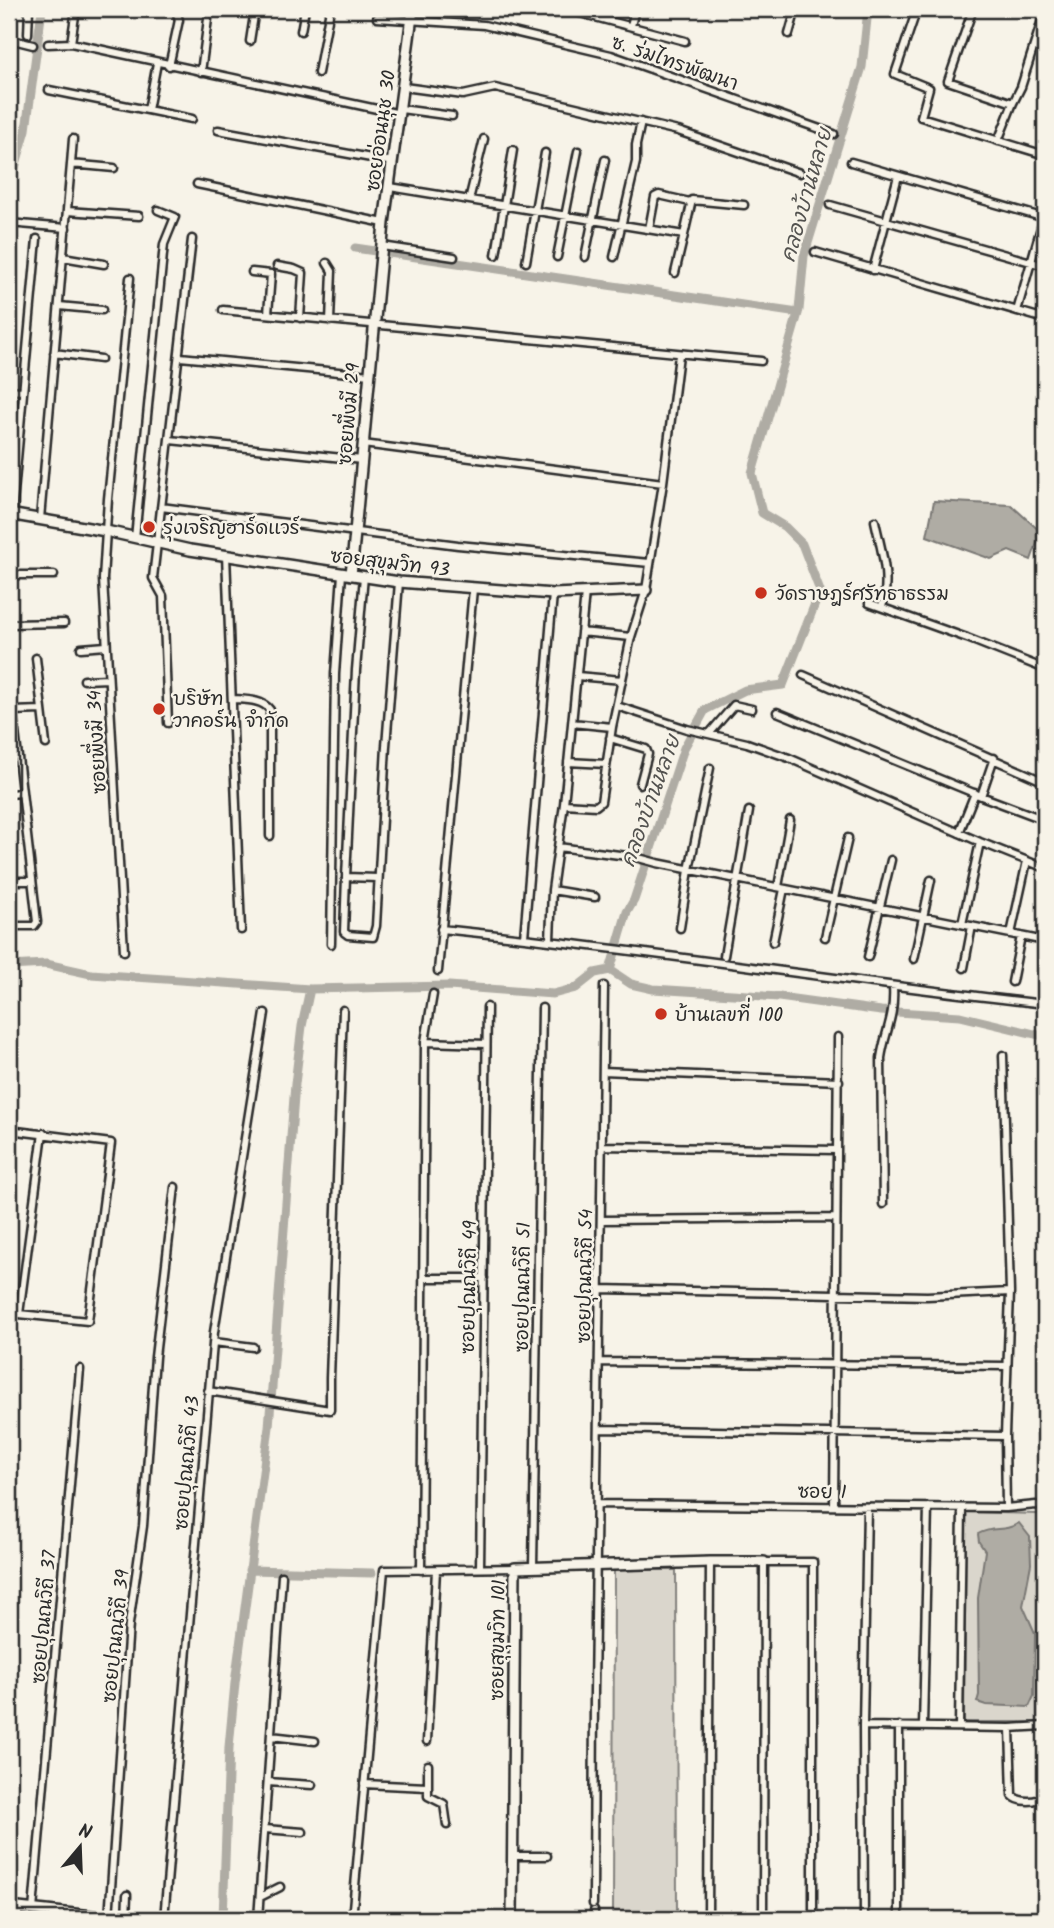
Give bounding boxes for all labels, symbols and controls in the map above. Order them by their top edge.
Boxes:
street label: ซ. ร่มไทรพัฒนา [607,28,742,100]
street label: ซอยอ่อนนุช 30 [359,69,405,194]
water label: คลองบ้านหลาย [773,123,843,266]
street label: ซอยพึ่งมี 29 [327,361,369,467]
place label: รุ่งเจริญฮาร์ดแวร์ [163,514,300,544]
marker: รุ่งเจริญฮาร์ดแวร์ [141,519,157,535]
street label: ซอยสุขุมวิท 93 [328,542,451,586]
place label: วัดราษฎร์ศรัทธาธรรม [775,580,949,610]
marker: วัดราษฎร์ศรัทธาธรรม [753,585,769,601]
place label: บริษัท วาคอร์น จำกัด [173,685,289,737]
street label: ซอยพึ่งมี 34 [77,689,116,795]
marker: บริษัท วาคอร์น จำกัด [151,701,167,717]
water label: คลองบ้านหลาย [612,729,691,872]
place label: บ้านเลขที่ 100 [675,997,783,1031]
marker: บ้านเลขที่ 100 [653,1006,669,1022]
street label: ซอยปุณณวิถี 54 [570,1208,602,1344]
street label: ซอยปุณณวิถี 49 [454,1220,486,1354]
street label: ซอยปุณณวิถี 51 [508,1222,540,1352]
street label: ซอยปุณณวิถี 43 [167,1394,209,1532]
street label: ซอย 1 [797,1478,847,1508]
street label: ซอยปุณณวิถี 37 [24,1548,66,1685]
street label: ซอยปุณณวิถี 39 [95,1568,139,1704]
street label: ซอยสุขุมวิท 101 [483,1579,515,1701]
north arrow [46,1812,116,1882]
text: N [74,1817,95,1849]

